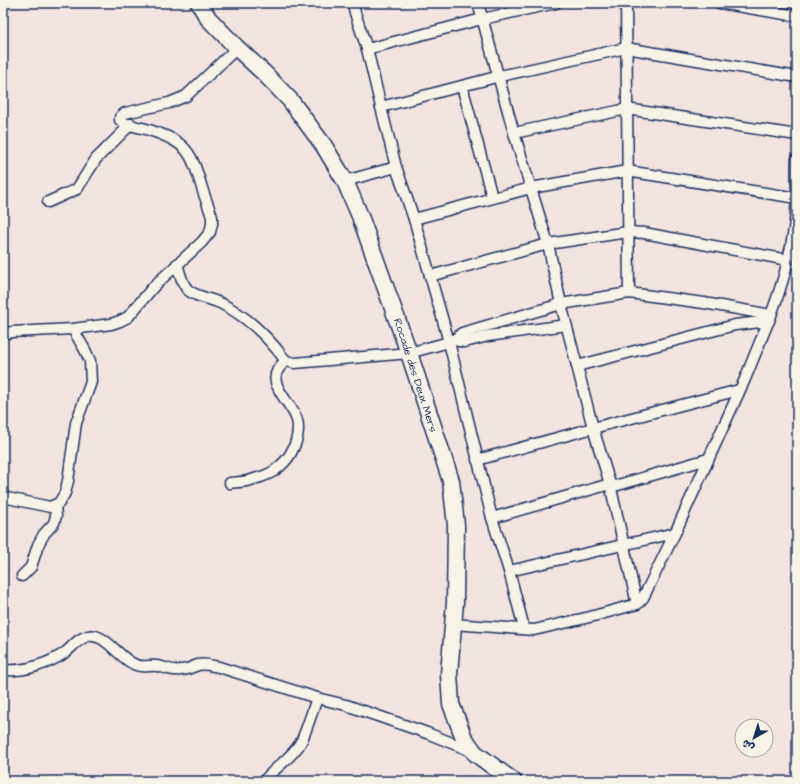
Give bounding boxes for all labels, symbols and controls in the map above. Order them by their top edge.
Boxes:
street label: Rocade des Deux Mers [390,316,441,435]
north arrow [734,718,774,758]
text: ش [739,736,757,755]

